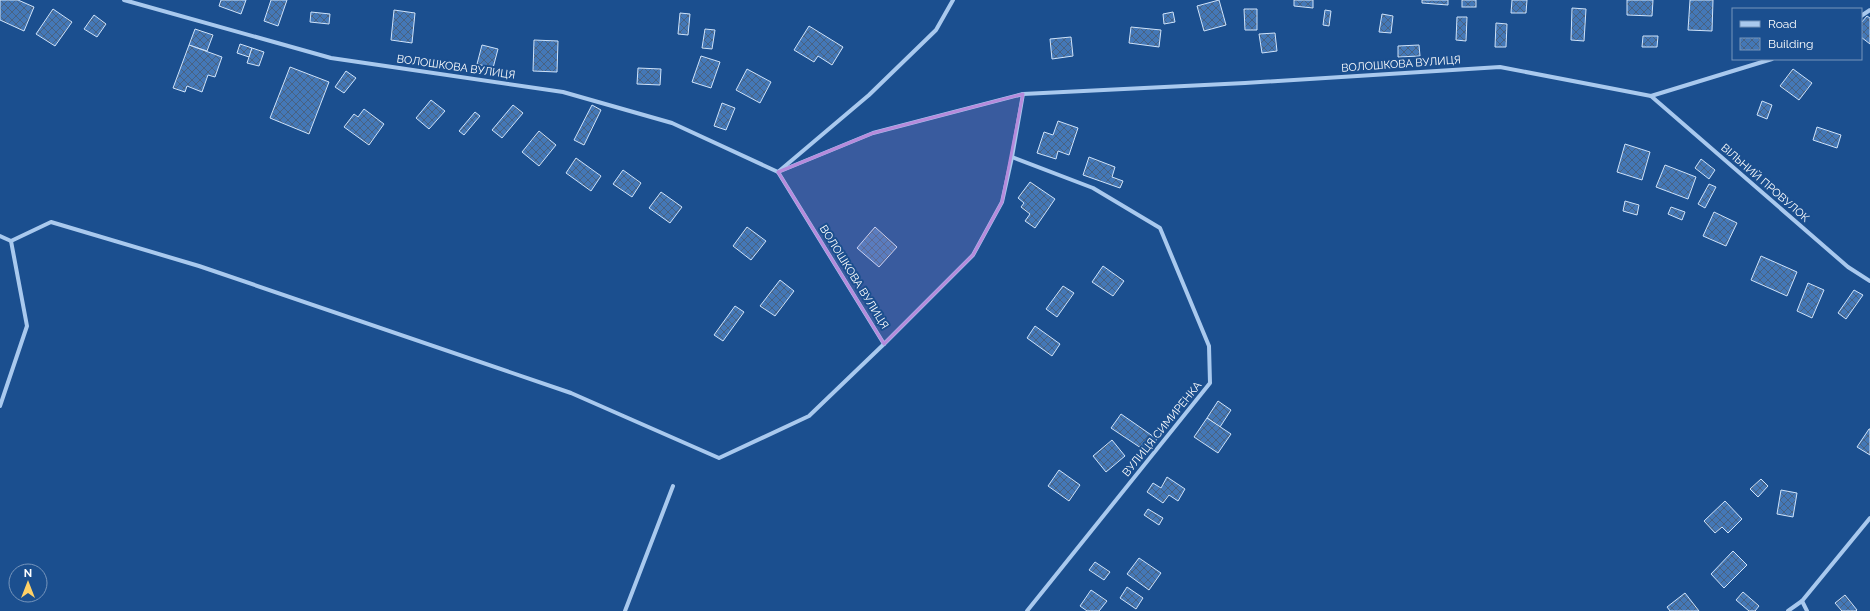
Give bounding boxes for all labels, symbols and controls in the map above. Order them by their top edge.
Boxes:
legend [1732,8,1862,60]
text: Road [1768,17,1797,31]
text: Building [1768,37,1814,51]
street label: ВОЛОШКОВА ВУЛИЦЯ [396,52,516,82]
street label: ВОЛОШКОВА ВУЛИЦЯ [1341,53,1461,75]
street label: ВІЛЬНИЙ ПРОВУЛОК [1718,141,1812,225]
street label: ВОЛОШКОВА ВУЛИЦЯ [817,223,891,331]
street label: ВУЛИЦЯ СИМИРЕНКА [1120,379,1205,479]
north arrow [8,563,48,603]
text: N [24,567,32,580]

